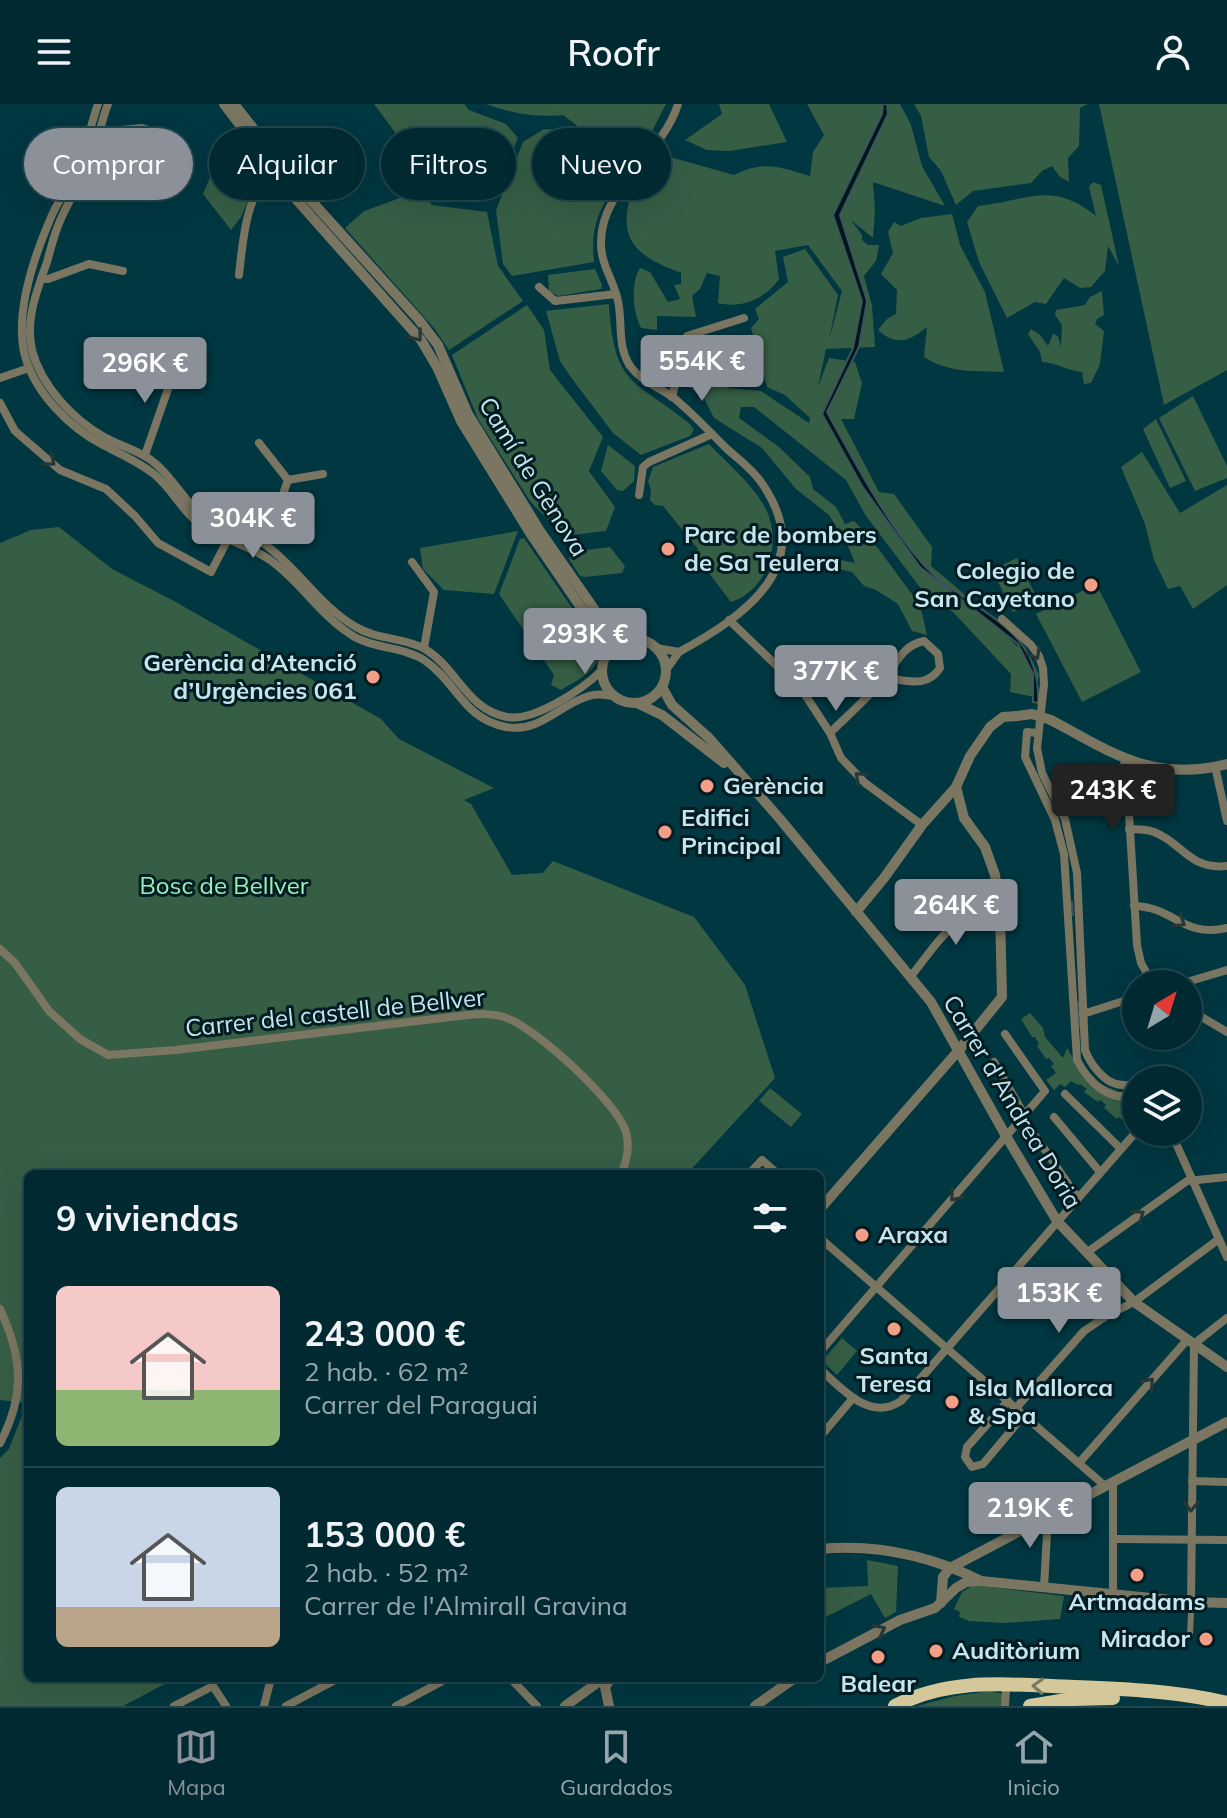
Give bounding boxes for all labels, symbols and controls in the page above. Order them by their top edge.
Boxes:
icon: menu [32,30,76,74]
text: Roofr [567,30,660,75]
icon: person [1151,30,1195,74]
chip: Comprar [24,128,193,200]
chip: Alquilar [209,128,365,200]
chip: Filtros [381,128,516,200]
chip: Nuevo [532,128,671,200]
one-way arrow [407,327,421,342]
pin: 554K € [637,335,767,403]
pin: 296K € [80,337,210,405]
text: 554K € [659,344,745,377]
text: 296K € [102,346,188,379]
street label: Camí de Gènova [473,391,595,562]
one-way arrow [41,451,55,466]
pin: 304K € [188,492,318,560]
text: 304K € [210,501,296,534]
place label: Parc de bombers de Sa Teulera [684,519,877,577]
marker: Parc de bombers de Sa Teulera [659,540,677,558]
place label: Colegio de San Cayetano [914,555,1075,613]
marker: Colegio de San Cayetano [1082,576,1100,594]
pin: 293K € [520,608,650,676]
text: 293K € [542,617,628,650]
pin: 377K € [771,645,901,713]
one-way arrow [1025,645,1041,660]
place label: Gerència d’Atenció d’Urgències 061 [143,647,357,705]
text: 377K € [793,654,879,687]
marker: Gerència d’Atenció d’Urgències 061 [364,668,382,686]
pin: 243K € [1048,764,1178,832]
place label: Gerència [723,770,824,800]
one-way arrow [855,773,870,787]
text: 243K € [1070,773,1156,806]
marker: Gerència [698,777,716,795]
place label: Edifici Principal [681,802,781,860]
marker: Edifici Principal [656,823,674,841]
park label: Bosc de Bellver [140,870,309,900]
pin: 264K € [891,879,1021,947]
text: 264K € [913,888,999,921]
one-way arrow [1171,912,1185,927]
north arrow [1122,970,1202,1050]
map controls [1122,970,1202,1146]
street label: Carrer del castell de Bellver [184,981,486,1043]
street label: Carrer d'Andrea Doria [937,989,1089,1214]
button: layers [1122,1066,1202,1146]
one-way arrow [950,1186,965,1201]
icon: filters [748,1196,792,1240]
text: 9 viviendas [56,1197,239,1240]
one-way arrow [1131,1210,1145,1225]
place label: Araxa [878,1219,948,1249]
marker: Araxa [853,1226,871,1244]
pin: 153K € [994,1267,1124,1335]
text: 153K € [1016,1276,1102,1309]
text: 243 000 € [304,1312,465,1355]
icon: home [120,1318,216,1414]
marker: Santa Teresa [885,1320,903,1338]
place label: Santa Teresa [856,1340,932,1398]
text: 2 hab. · 62 m² [304,1355,468,1388]
place label: Isla Mallorca & Spa [968,1372,1113,1430]
one-way arrow [1139,1378,1154,1393]
text: Carrer del Paraguai [304,1388,538,1421]
marker: Isla Mallorca & Spa [943,1393,961,1411]
pin: 219K € [965,1482,1095,1550]
text: 219K € [987,1491,1073,1524]
one-way arrow [1183,1500,1200,1513]
text: 153 000 € [304,1513,465,1556]
icon: home [120,1519,216,1615]
text: 2 hab. · 52 m² [304,1556,468,1589]
marker: Artmadams [1128,1566,1146,1584]
place label: Artmadams [1068,1586,1206,1616]
text: Carrer de l'Almirall Gravina [304,1589,628,1622]
place label: Mirador [1100,1623,1191,1653]
one-way arrow [871,1625,886,1640]
marker: Mirador [1197,1630,1215,1648]
place label: Auditòrium [952,1635,1080,1665]
marker: Auditòrium [927,1642,945,1660]
marker: Balear [869,1648,887,1666]
place label: Balear [840,1668,916,1698]
one-way arrow [1031,1677,1044,1694]
tab: Mapa [167,1725,226,1801]
tab: Guardados [560,1725,673,1801]
tab: Inicio [1007,1725,1060,1801]

